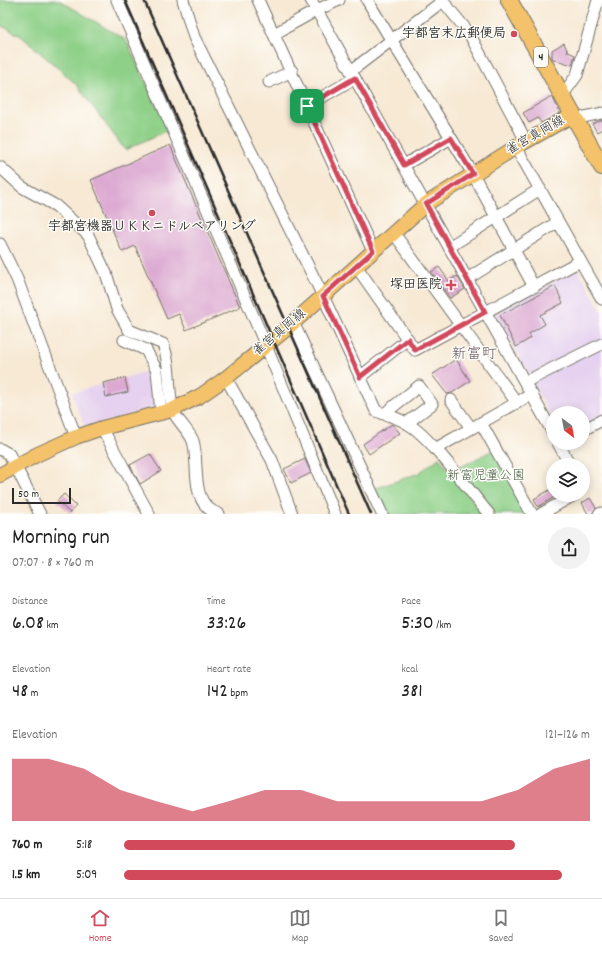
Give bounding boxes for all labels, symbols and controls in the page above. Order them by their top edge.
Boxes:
place label: 宇都宮末広郵便局 [402,25,506,44]
marker: 宇都宮末広郵便局 [509,29,519,39]
road number: 4 [534,47,548,67]
pin [290,89,324,123]
icon: arrive [296,95,318,117]
street label: 雀宮真岡線 [503,111,570,160]
marker: 宇都宮機器ＵＫＫニドルベアリング [147,208,157,218]
place label: 宇都宮機器ＵＫＫニドルベアリング [48,218,256,237]
place label: 塚田医院 [390,276,442,295]
marker: 塚田医院 [445,279,457,291]
street label: 雀宮真岡線 [249,304,312,361]
district label: 新富町 [451,344,497,366]
north arrow [546,406,590,450]
map controls [546,406,590,502]
button: layers [546,458,590,502]
park label: 新富児童公園 [447,467,525,486]
scale bar [12,486,71,505]
text: 50 m [18,487,39,503]
text: Morning run [12,523,110,554]
button: share [548,527,590,569]
text: 07:07 · 8 × 760 m [12,554,94,573]
text: Distance [12,594,48,610]
text: Time [207,594,225,610]
text: Pace [401,594,421,610]
text: 6.08 [12,610,44,638]
text: 33:26 [207,610,246,638]
text: 5:30 [401,610,434,638]
text: km [44,618,59,634]
text: /km [434,618,451,634]
text: Elevation [12,662,50,678]
text: Heart rate [207,662,251,678]
text: kcal [401,662,418,678]
text: 48 [12,678,28,706]
text: 142 [207,678,228,706]
text: 381 [401,678,423,706]
text: m [28,686,38,702]
text: bpm [228,686,248,702]
text: Elevation [12,726,57,745]
text: 121–126 m [545,726,590,745]
text: 760 m [12,836,42,855]
text: 5:18 [76,836,92,855]
text: 1.5 km [12,866,40,885]
text: 5:09 [76,866,97,885]
tab: Home [89,907,112,947]
tab: Map [289,907,311,947]
tab: Saved [489,907,513,947]

